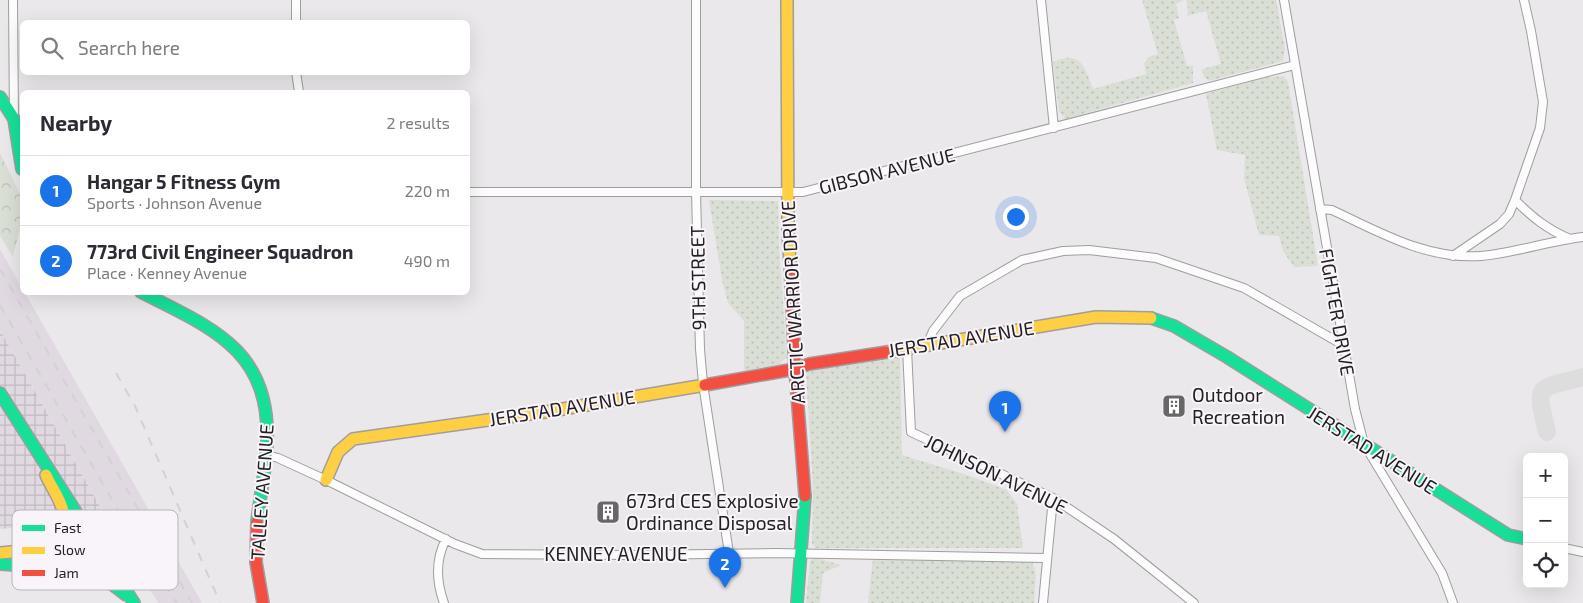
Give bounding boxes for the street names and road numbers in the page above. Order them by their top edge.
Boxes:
street label: GIBSON AVENUE [817,143,957,199]
street label: ARCTIC WARRIOR DRIVE [776,200,809,404]
street label: 9TH STREET [685,226,710,331]
street label: FIGHTER DRIVE [1315,246,1360,377]
street label: JERSTAD AVENUE [886,316,1036,361]
street label: JERSTAD AVENUE [487,385,637,430]
street label: JERSTAD AVENUE [1304,401,1441,498]
street label: TALLEY AVENUE [245,423,278,561]
street label: JOHNSON AVENUE [921,429,1071,518]
street label: KENNEY AVENUE [544,542,688,565]

